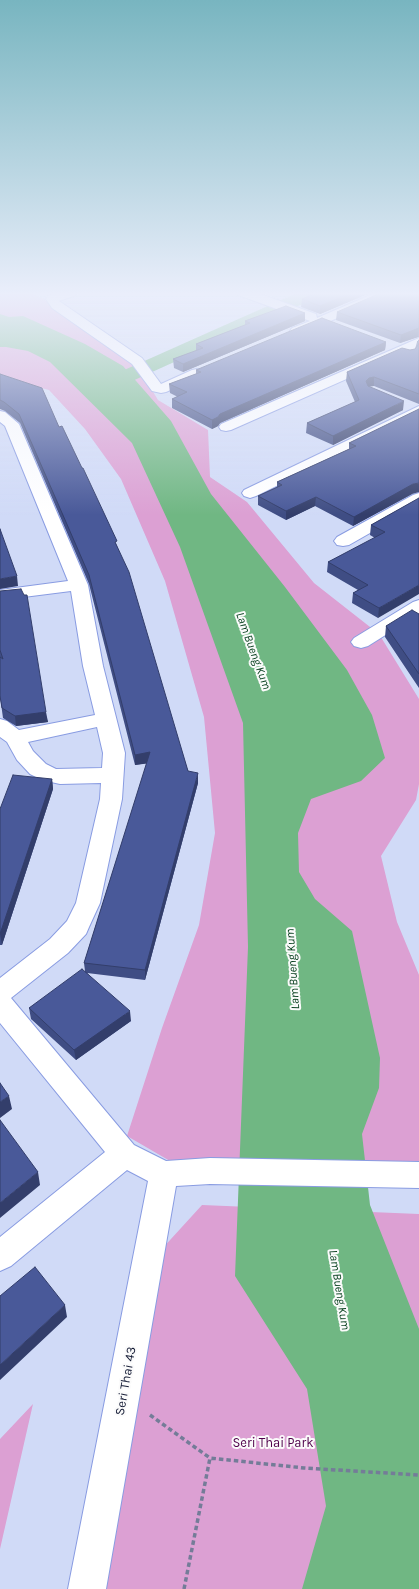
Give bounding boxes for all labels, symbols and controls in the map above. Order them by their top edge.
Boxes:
water label: Lam Bueng Kum [232,610,274,692]
water label: Lam Bueng Kum [283,928,303,1010]
water label: Lam Bueng Kum [326,1249,352,1331]
street label: Seri Thai 43 [112,1345,140,1417]
park label: Seri Thai Park [232,1435,314,1451]

